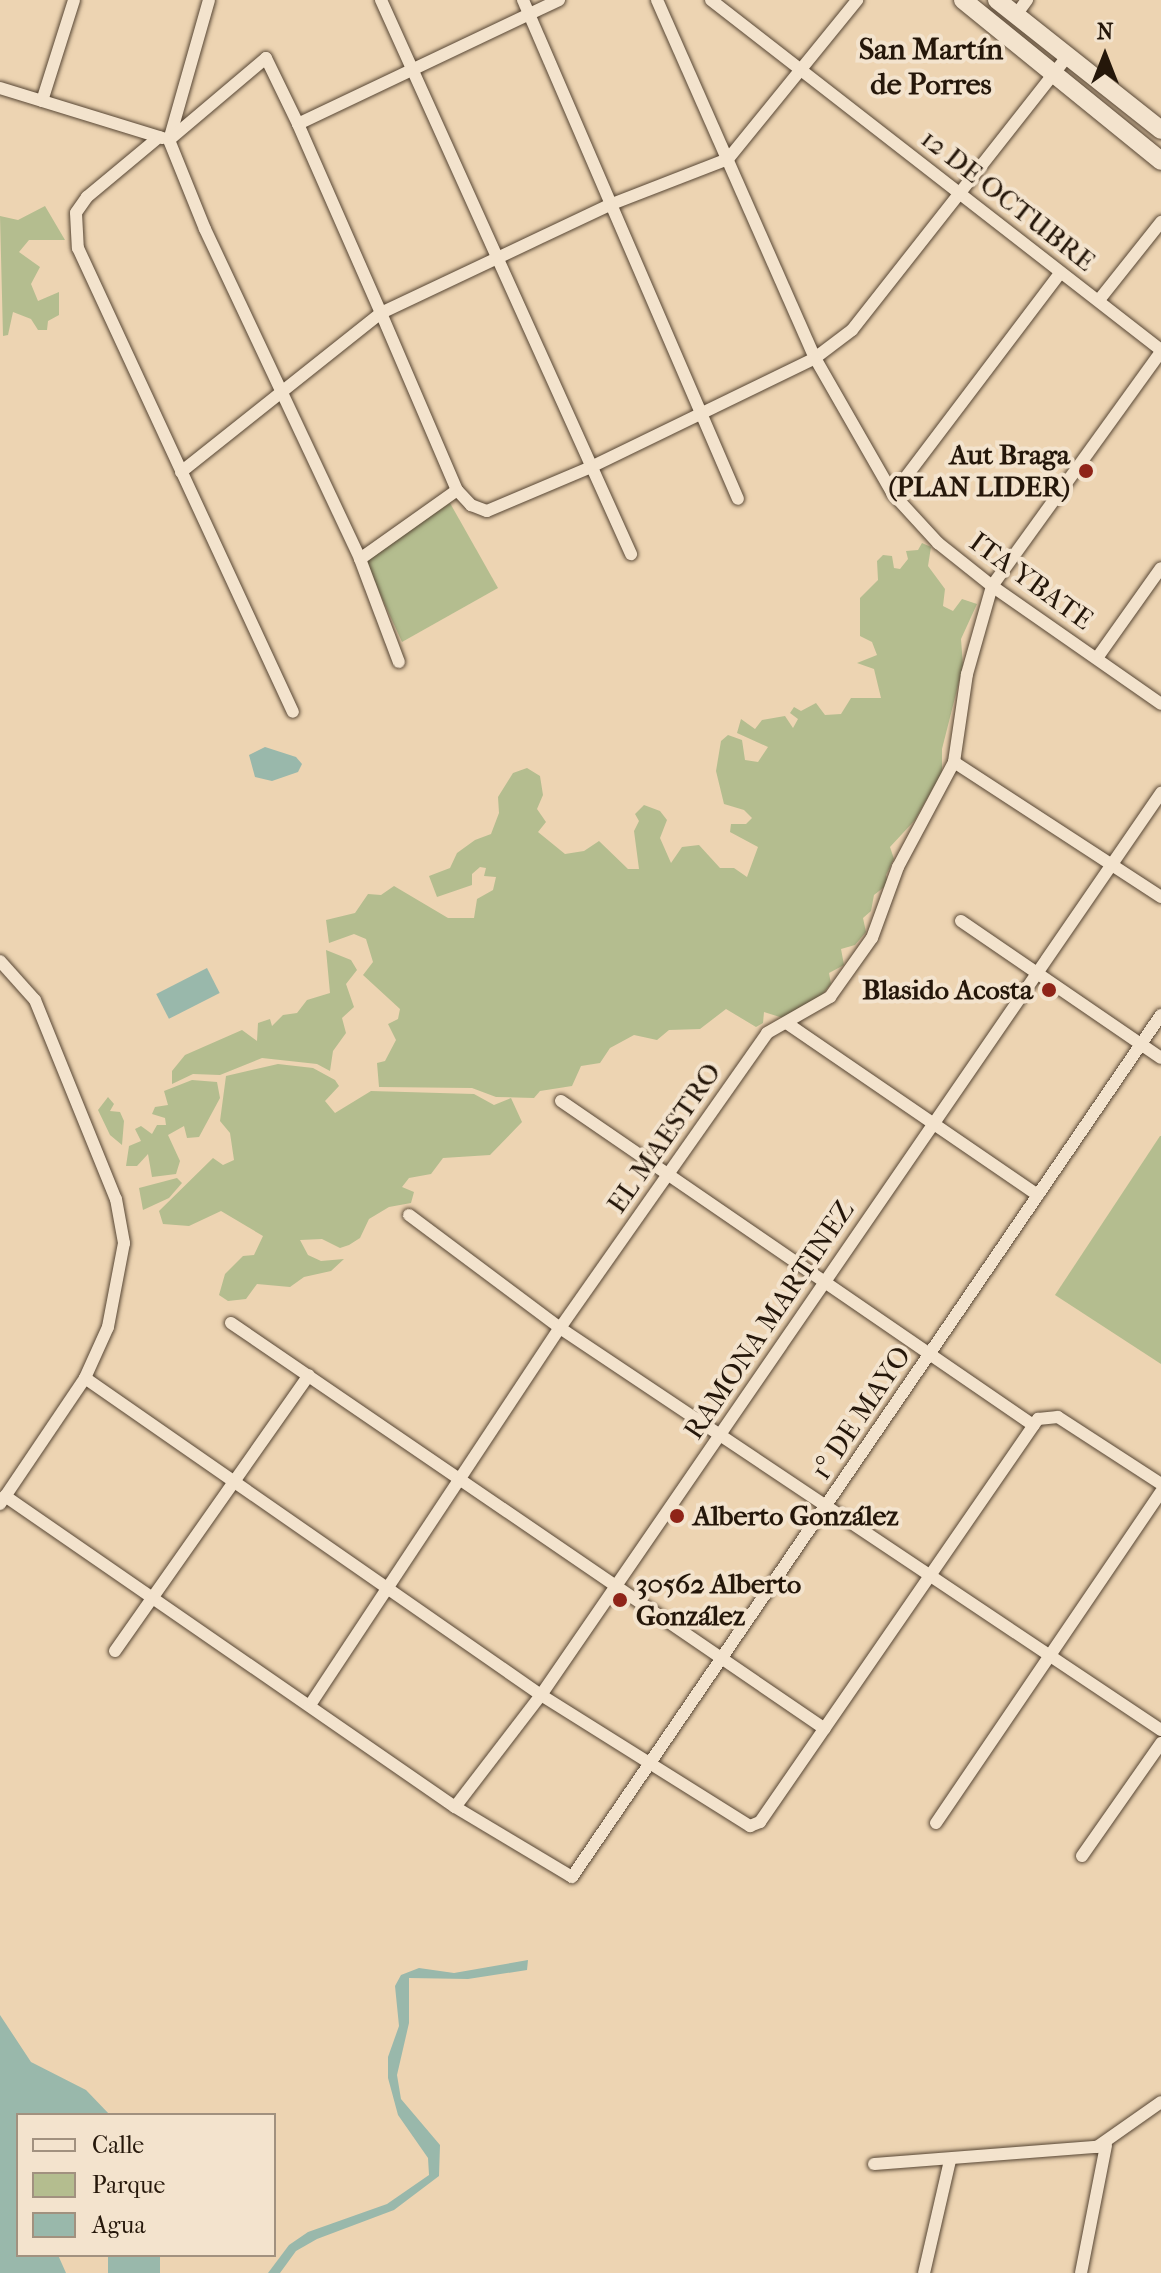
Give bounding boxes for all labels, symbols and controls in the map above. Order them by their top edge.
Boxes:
north arrow [1065,16,1145,96]
text: N [1097,19,1113,45]
district label: San Martín de Porres [859,32,1003,102]
street label: 12 DE OCTUBRE [914,122,1102,278]
place label: Aut Braga (PLAN LIDER) [888,438,1070,504]
marker: Aut Braga (PLAN LIDER) [1077,462,1095,480]
street label: ITA YBATE [963,525,1099,637]
place label: Blasido Acosta [862,973,1033,1007]
marker: Blasido Acosta [1040,981,1058,999]
street label: EL MAESTRO [600,1056,728,1220]
street label: RAMONA MARTINEZ [677,1194,861,1446]
street label: 1° DE MAYO [804,1340,918,1486]
place label: Alberto González [693,1499,899,1533]
marker: Alberto González [668,1507,686,1525]
place label: 30562 Alberto González [636,1567,801,1633]
marker: 30562 Alberto González [611,1591,629,1609]
legend [16,2113,276,2257]
text: Calle [92,2131,144,2159]
text: Parque [92,2171,165,2199]
text: Agua [92,2211,145,2239]

